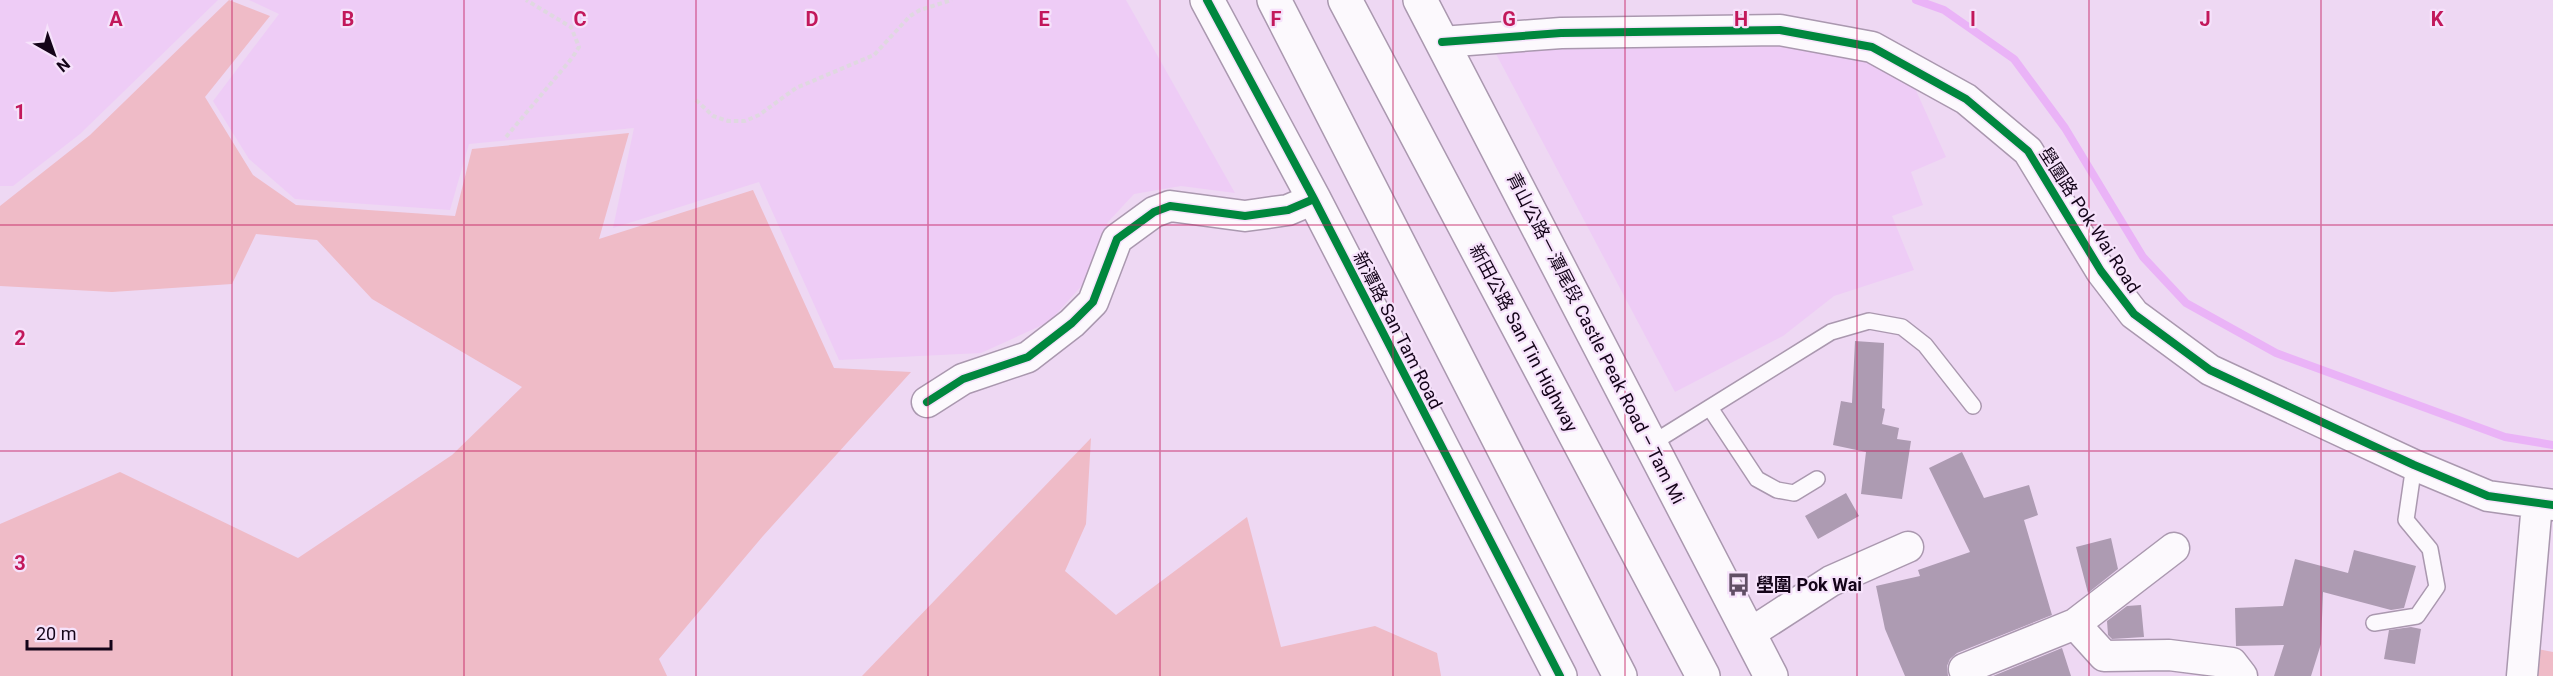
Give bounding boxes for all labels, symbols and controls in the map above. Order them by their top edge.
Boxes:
text: A [109,7,123,31]
text: B [342,7,354,31]
text: C [573,7,587,31]
text: D [806,7,819,31]
text: E [1038,7,1050,31]
text: F [1271,7,1282,31]
text: G [1502,7,1516,31]
text: H [1734,7,1748,31]
text: I [1970,7,1976,31]
text: J [2199,7,2211,31]
text: K [2431,7,2444,31]
north arrow [24,24,84,84]
text: N [53,54,74,76]
text: 1 [14,100,26,124]
street label: 壆圍路 Pok Wai Road [2035,143,2145,297]
street label: 青山公路－潭尾段 Castle Peak Road – Tam Mi [1503,169,1689,507]
street label: 新田公路 San Tin Highway [1466,241,1583,436]
street label: 新潭路 San Tam Road [1349,248,1447,412]
text: 2 [14,326,26,350]
text: 3 [14,551,26,575]
bus stop icon: 壆圍 Pok Wai [1725,571,1751,597]
place label: 壆圍 Pok Wai [1756,574,1862,595]
scale bar [27,613,111,651]
text: 20 m [36,623,76,644]

